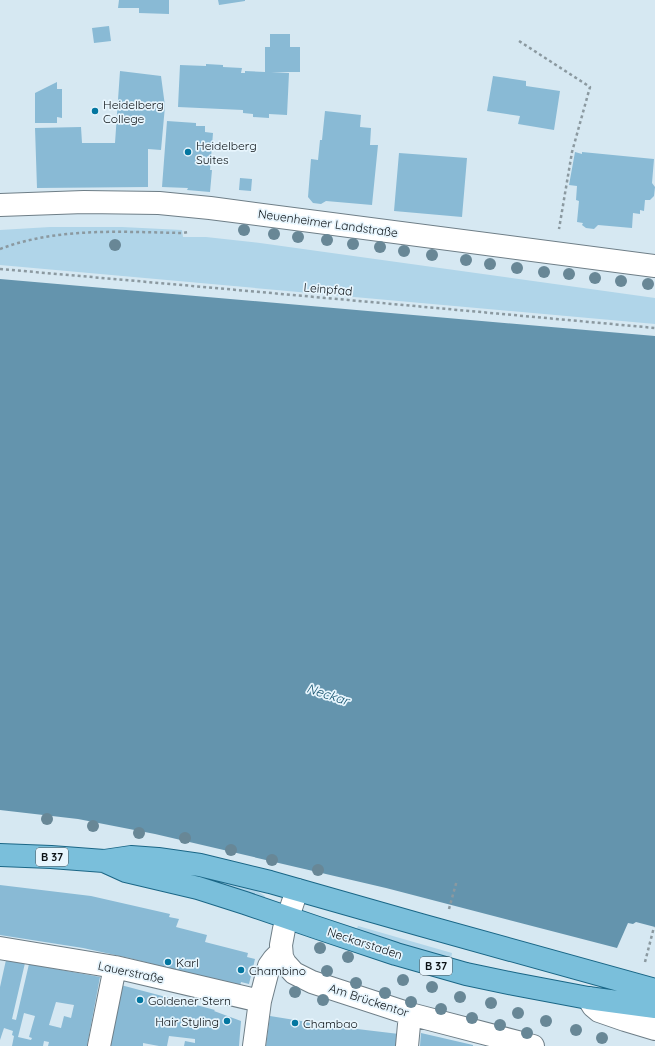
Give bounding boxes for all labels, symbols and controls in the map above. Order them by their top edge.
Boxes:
place label: Heidelberg College [103,97,164,126]
marker: Heidelberg College [90,106,100,116]
place label: Heidelberg Suites [196,138,257,167]
marker: Heidelberg Suites [183,147,193,157]
street label: Neuenheimer Landstraße [257,206,399,240]
street label: Leinpfad [303,279,353,299]
water label: Neckar [305,680,353,709]
road number: B 37 [36,848,68,866]
street label: Neckarstaden [326,924,404,962]
place label: Karl [176,955,199,970]
marker: Karl [163,957,173,967]
road number: B 37 [420,957,452,975]
street label: Lauerstraße [97,958,166,986]
place label: Chambino [249,963,306,978]
marker: Chambino [236,965,246,975]
street label: Am Brückentor [327,980,411,1020]
place label: Goldener Stern [148,993,231,1008]
marker: Goldener Stern [135,995,145,1005]
place label: Hair Styling [155,1014,219,1029]
marker: Hair Styling [222,1016,232,1026]
place label: Chambao [303,1016,358,1031]
marker: Chambao [290,1018,300,1028]

